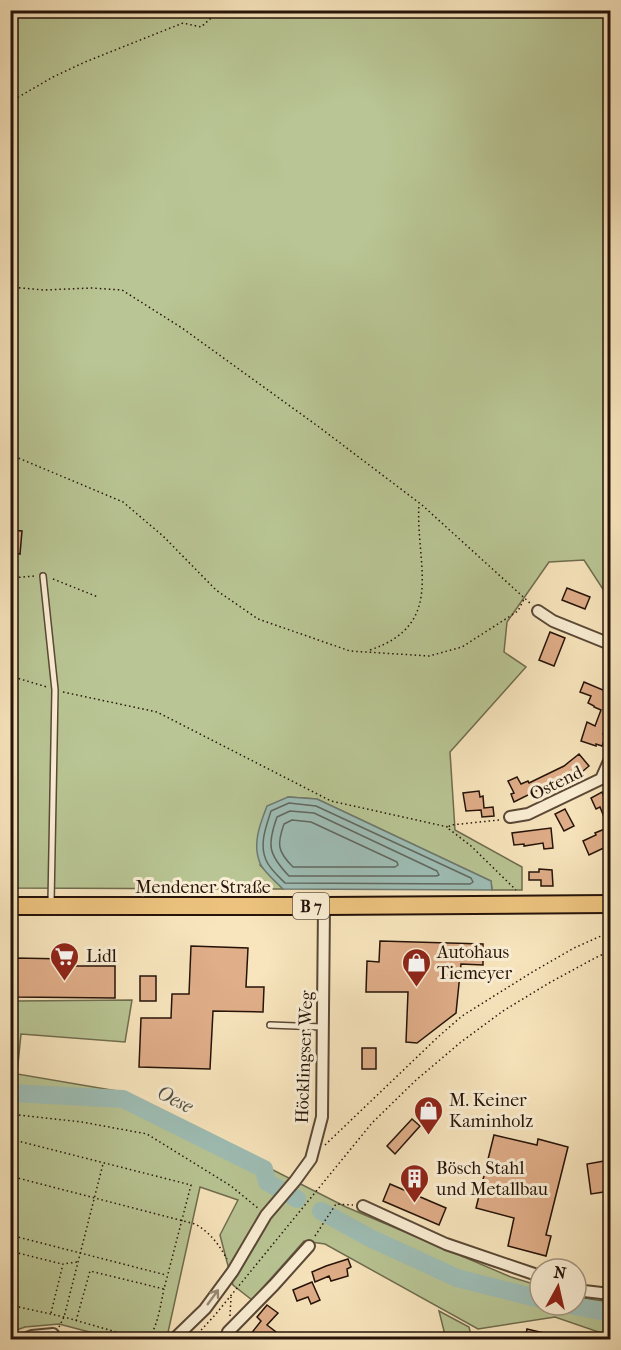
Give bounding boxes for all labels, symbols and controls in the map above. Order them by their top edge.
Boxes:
street label: Ostend [526,762,586,805]
street label: Mendener Straße [135,877,271,898]
road number: B 7 [293,893,329,919]
supermarket icon: Lidl [49,940,81,982]
place label: Autohaus Tiemeyer [436,942,512,984]
place label: Lidl [86,946,117,967]
shop icon: Autohaus Tiemeyer [400,946,432,988]
street label: Höcklingser Weg [292,990,317,1124]
water label: Oese [153,1081,197,1118]
place label: M. Keiner Kaminholz [449,1090,533,1132]
shop icon: M. Keiner Kaminholz [412,1094,444,1136]
place label: Bösch Stahl und Metallbau [435,1158,548,1200]
building icon: Bösch Stahl und Metallbau [399,1162,431,1204]
north arrow [528,1257,588,1317]
text: N [553,1262,568,1283]
one-way arrow [207,1290,220,1306]

